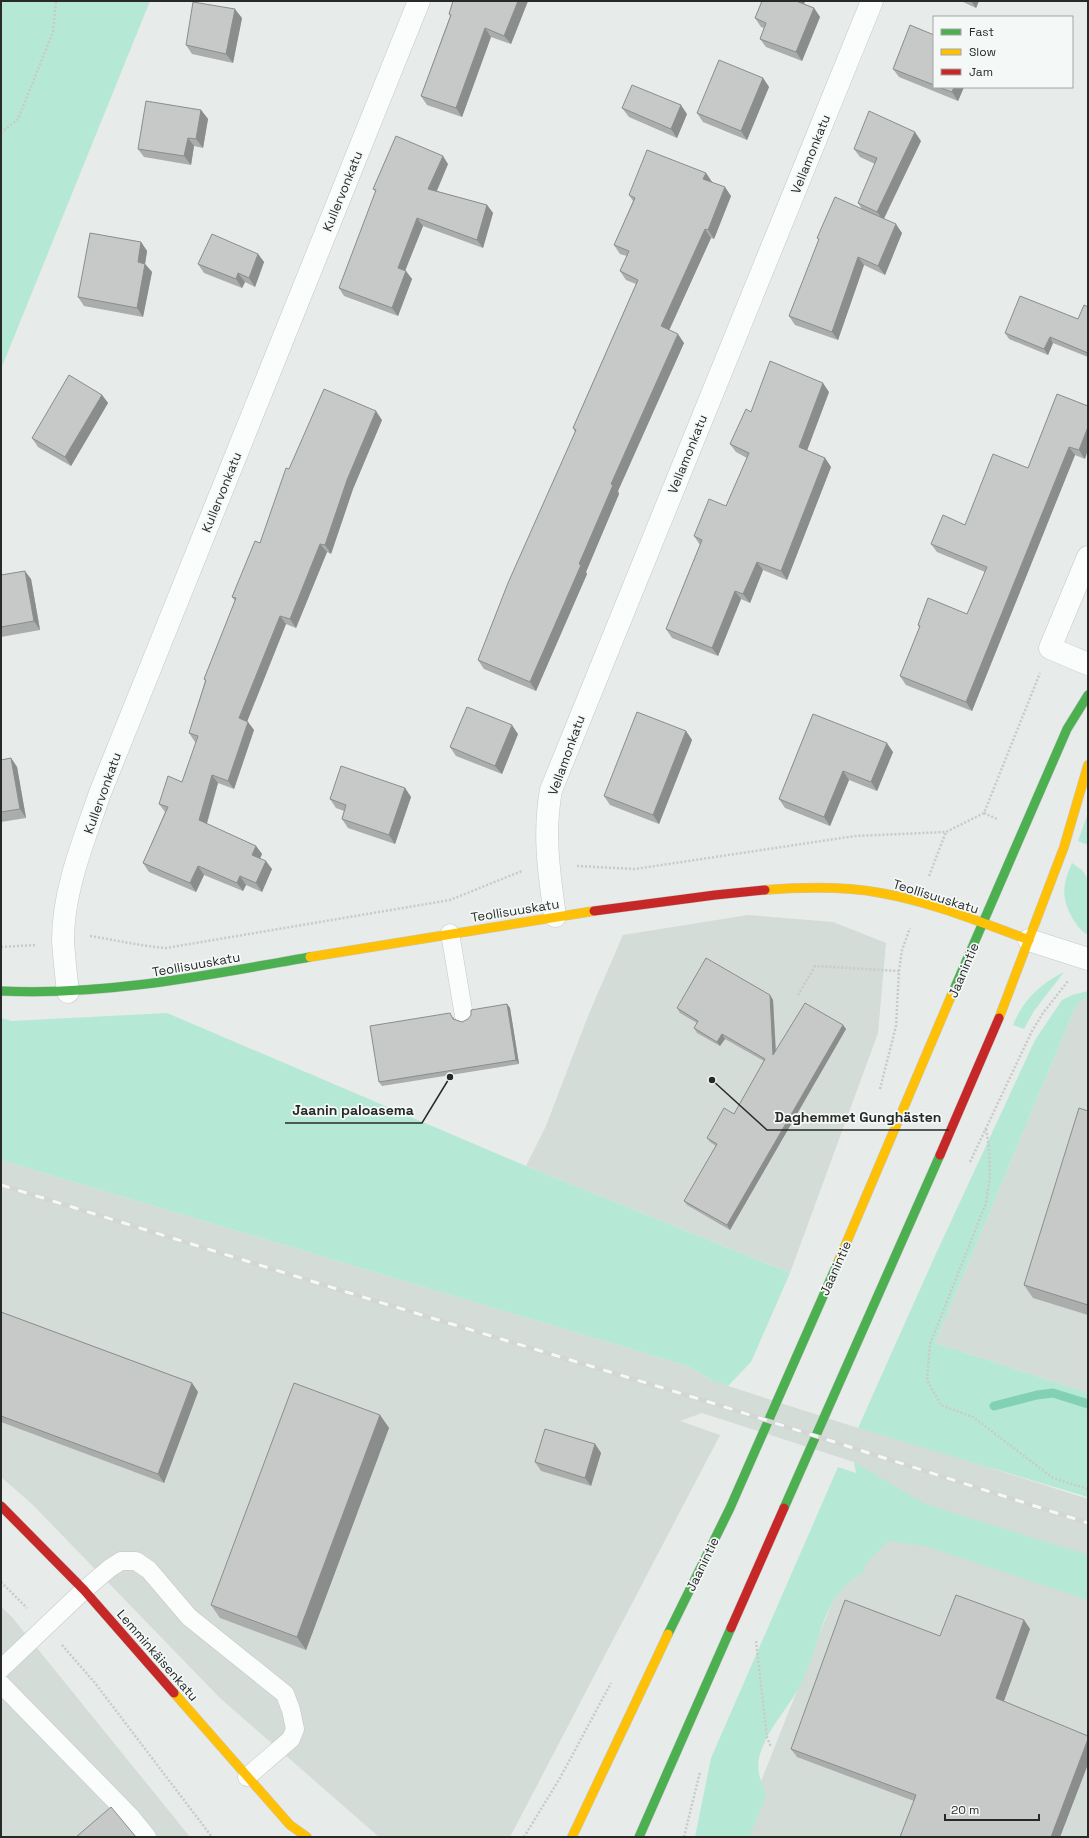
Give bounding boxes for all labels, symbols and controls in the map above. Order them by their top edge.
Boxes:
legend [933,16,1073,88]
text: Fast [969,24,994,40]
text: Slow [969,44,996,60]
text: Jam [969,64,993,80]
street label: Vellamonkatu [787,112,834,196]
street label: Kullervonkatu [319,148,366,234]
street label: Vellamonkatu [664,412,711,496]
street label: Kullervonkatu [198,449,245,535]
street label: Vellamonkatu [544,713,589,798]
street label: Kullervonkatu [80,750,125,836]
street label: Teollisuuskatu [891,875,981,918]
street label: Teollisuuskatu [470,895,560,926]
street label: Jaanintie [944,940,983,1000]
street label: Teollisuuskatu [151,948,241,981]
callout: Jaanin paloasema [285,1097,422,1123]
text: Jaanin paloasema [292,1101,414,1119]
callout: Daghemmet Gunghästen [767,1104,949,1130]
text: Daghemmet Gunghästen [775,1108,941,1126]
street label: Jaanintie [816,1238,855,1298]
street label: Jaanintie [682,1534,723,1594]
street label: Lemminkäisenkatu [113,1606,202,1705]
scale bar [945,1796,1039,1822]
text: 20 m [951,1802,979,1818]

